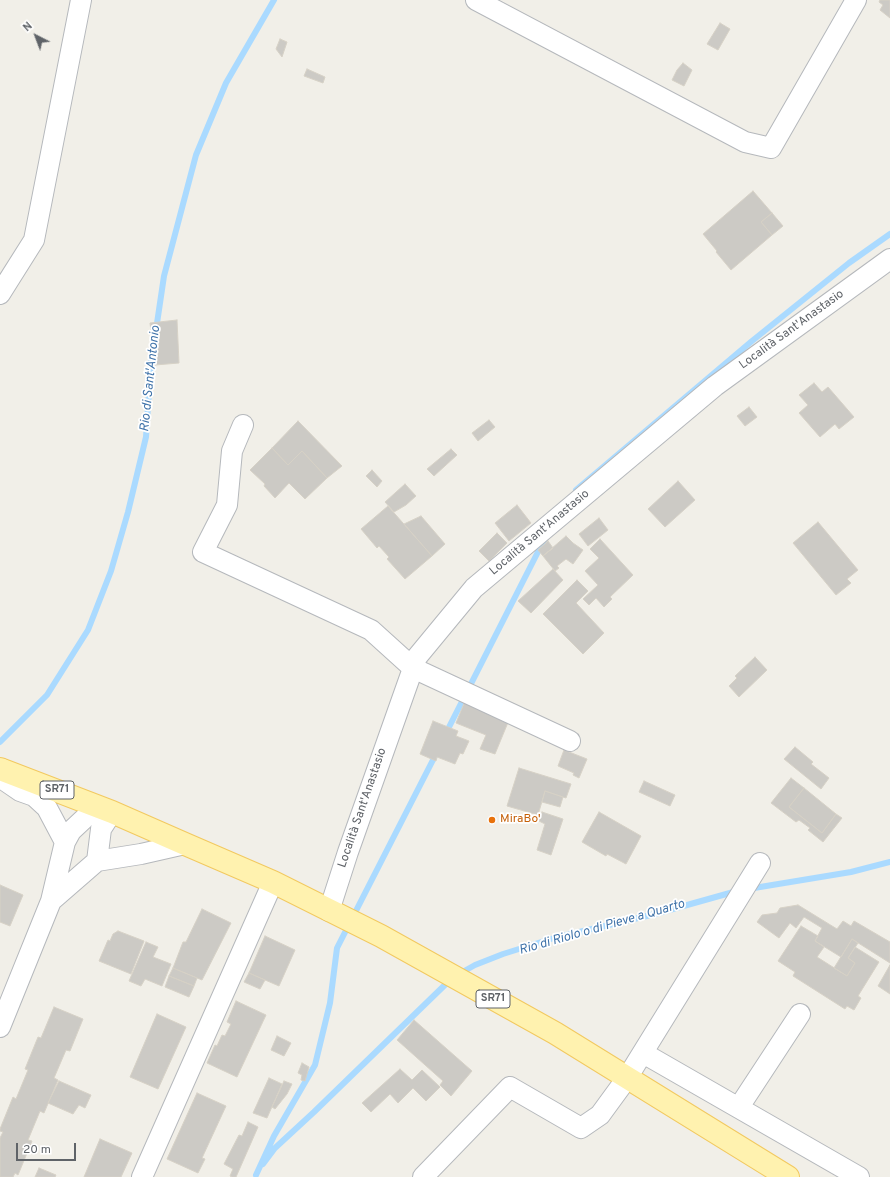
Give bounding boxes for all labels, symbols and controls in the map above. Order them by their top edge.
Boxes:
north arrow [16,16,56,56]
text: N [20,19,36,35]
street label: Località Sant'Anastasio [737,287,847,373]
water label: Rio di Sant'Antonio [138,325,164,433]
street label: Località Sant'Anastasio [487,487,593,579]
street label: Località Sant'Anastasio [336,746,390,870]
road number: SR71 [40,781,74,799]
place label: MiraBo' [500,813,541,827]
marker: MiraBo' [487,815,497,825]
water label: Rio di Riolo o di Pieve a Quarto [517,897,687,959]
road number: SR71 [476,990,510,1008]
scale bar [18,1135,78,1161]
text: 20 m [23,1142,51,1158]

